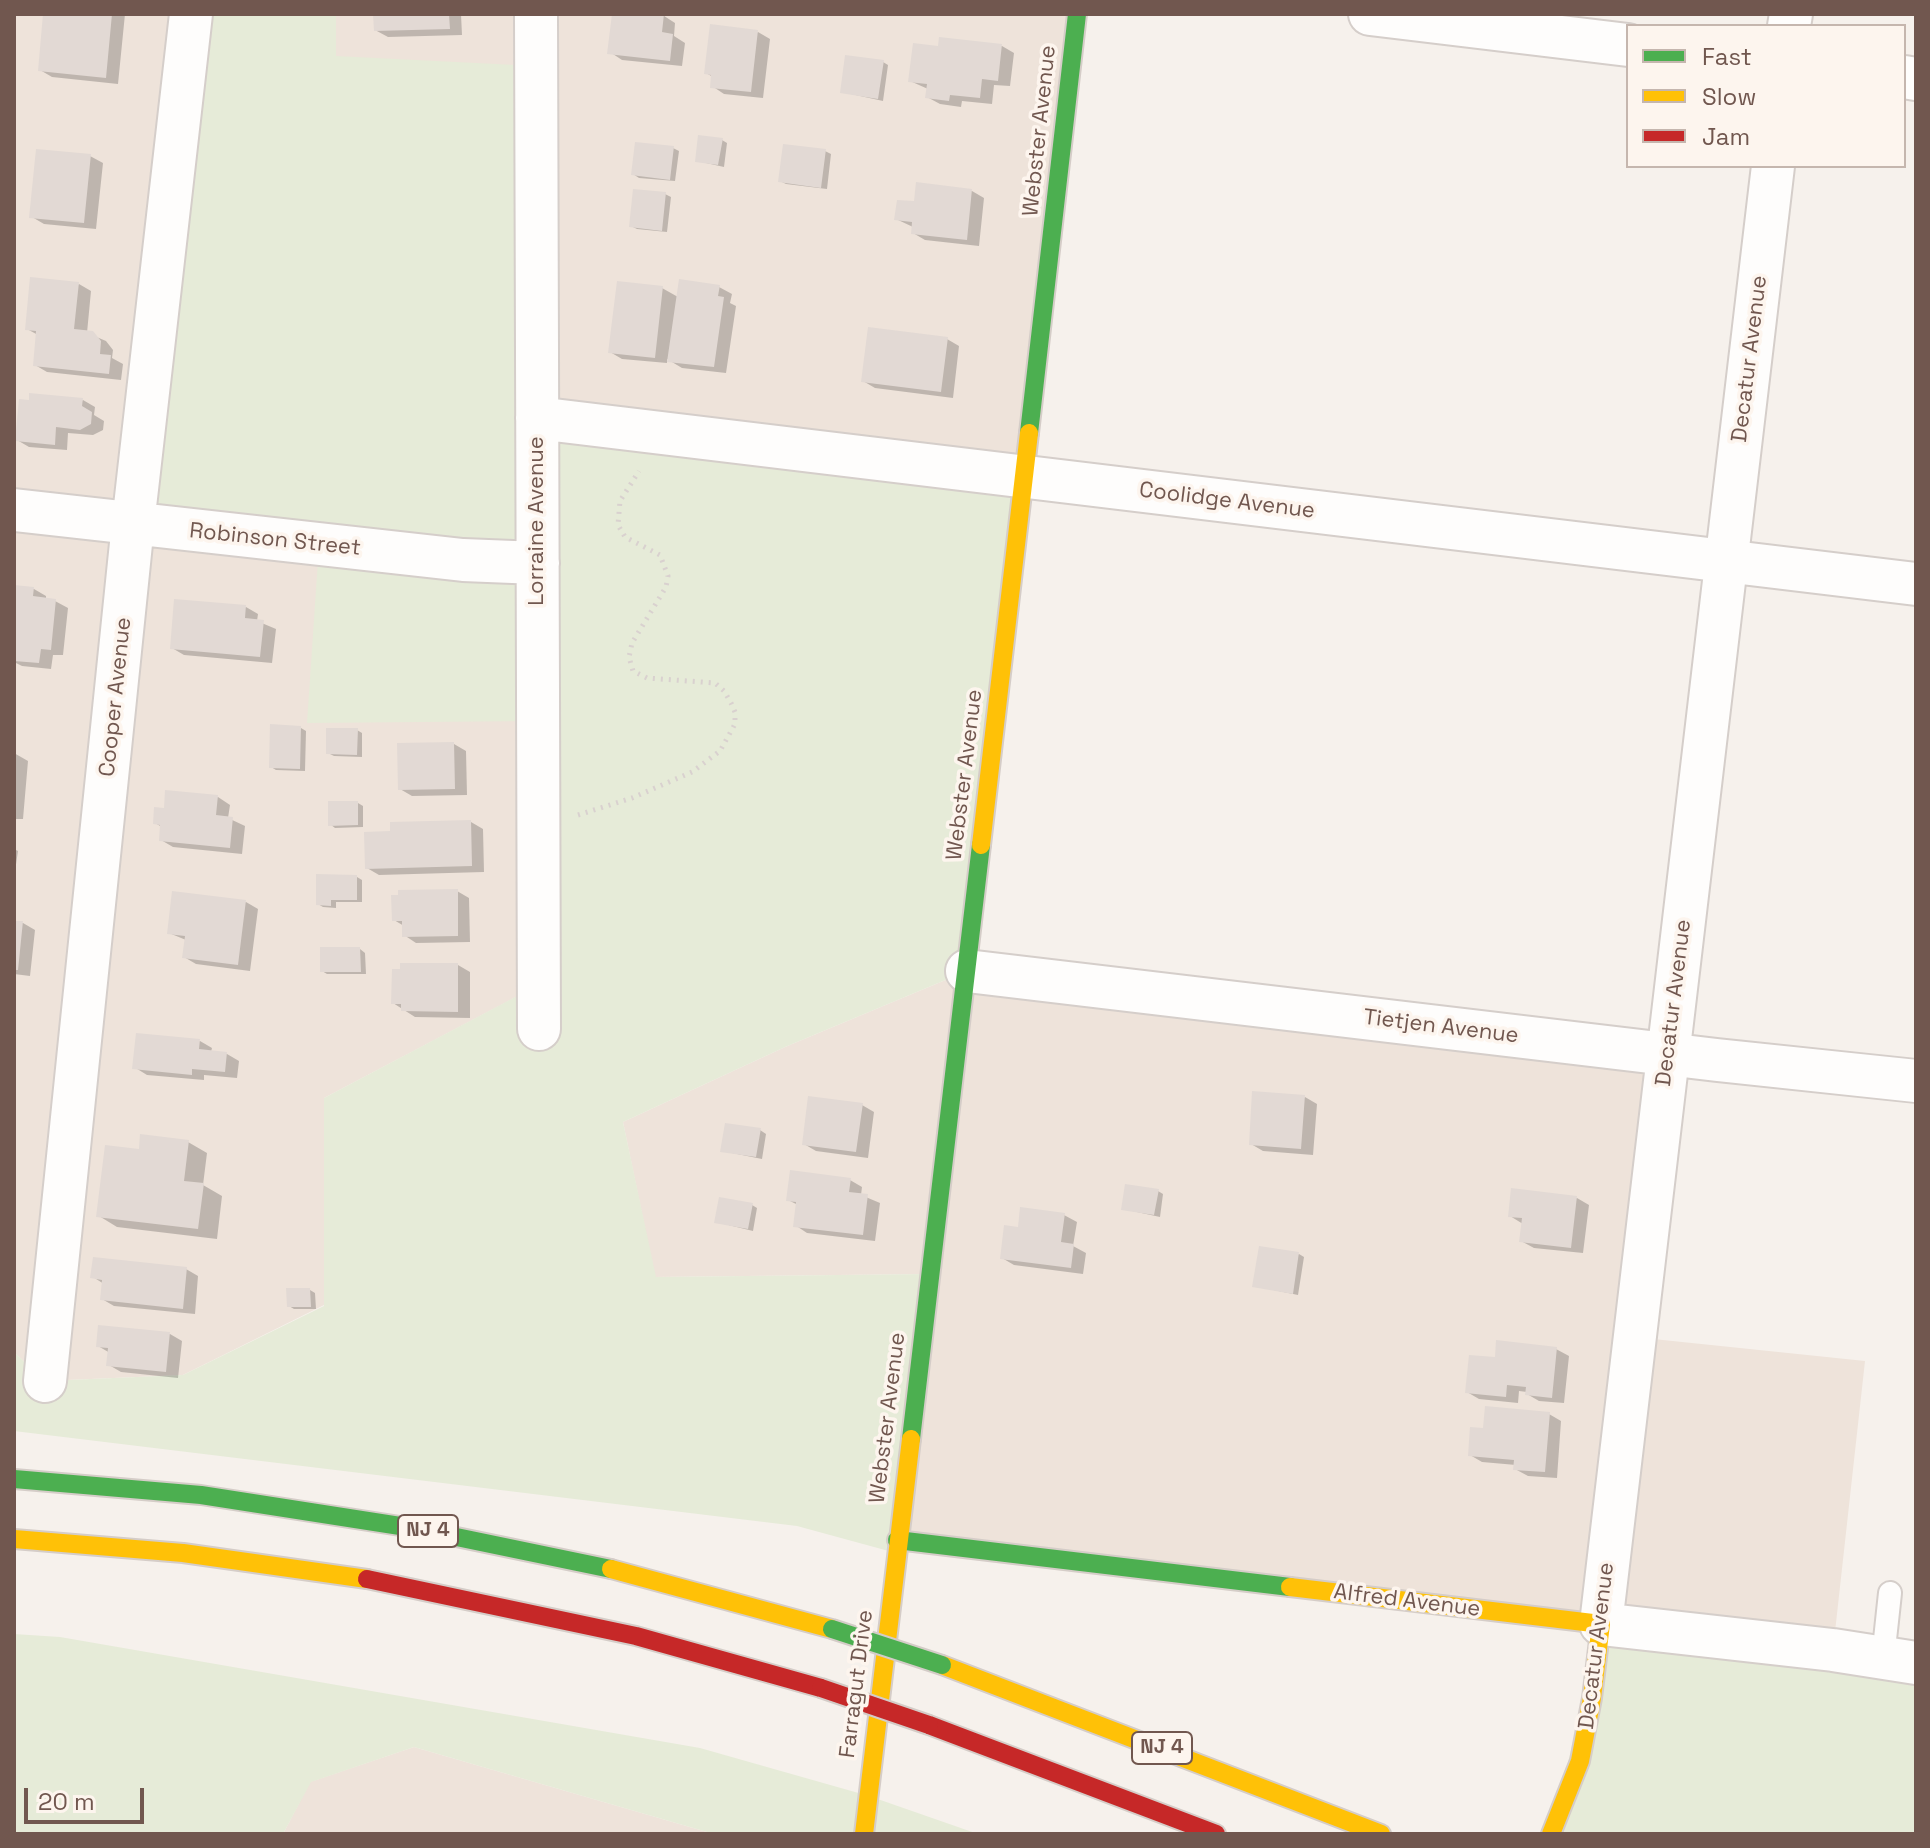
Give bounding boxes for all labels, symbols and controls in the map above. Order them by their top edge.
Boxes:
legend [1626,24,1906,168]
text: Fast [1702,41,1752,72]
street label: Webster Avenue [1018,44,1062,218]
text: Slow [1702,81,1756,112]
text: Jam [1702,121,1750,152]
street label: Decatur Avenue [1727,274,1773,444]
street label: Lorraine Avenue [524,436,550,606]
street label: Coolidge Avenue [1138,477,1316,525]
street label: Robinson Street [188,518,362,562]
street label: Cooper Avenue [95,616,137,778]
street label: Webster Avenue [941,688,989,862]
street label: Decatur Avenue [1651,918,1697,1088]
street label: Tietjen Avenue [1362,1004,1520,1050]
street label: Webster Avenue [864,1331,912,1505]
road number: NJ 4 [398,1515,458,1547]
street label: Decatur Avenue [1574,1561,1620,1731]
street label: Alfred Avenue [1332,1579,1482,1623]
street label: Farragut Drive [835,1608,879,1760]
road number: NJ 4 [1132,1732,1192,1764]
scale bar [28,1772,148,1822]
text: 20 m [38,1786,95,1817]

